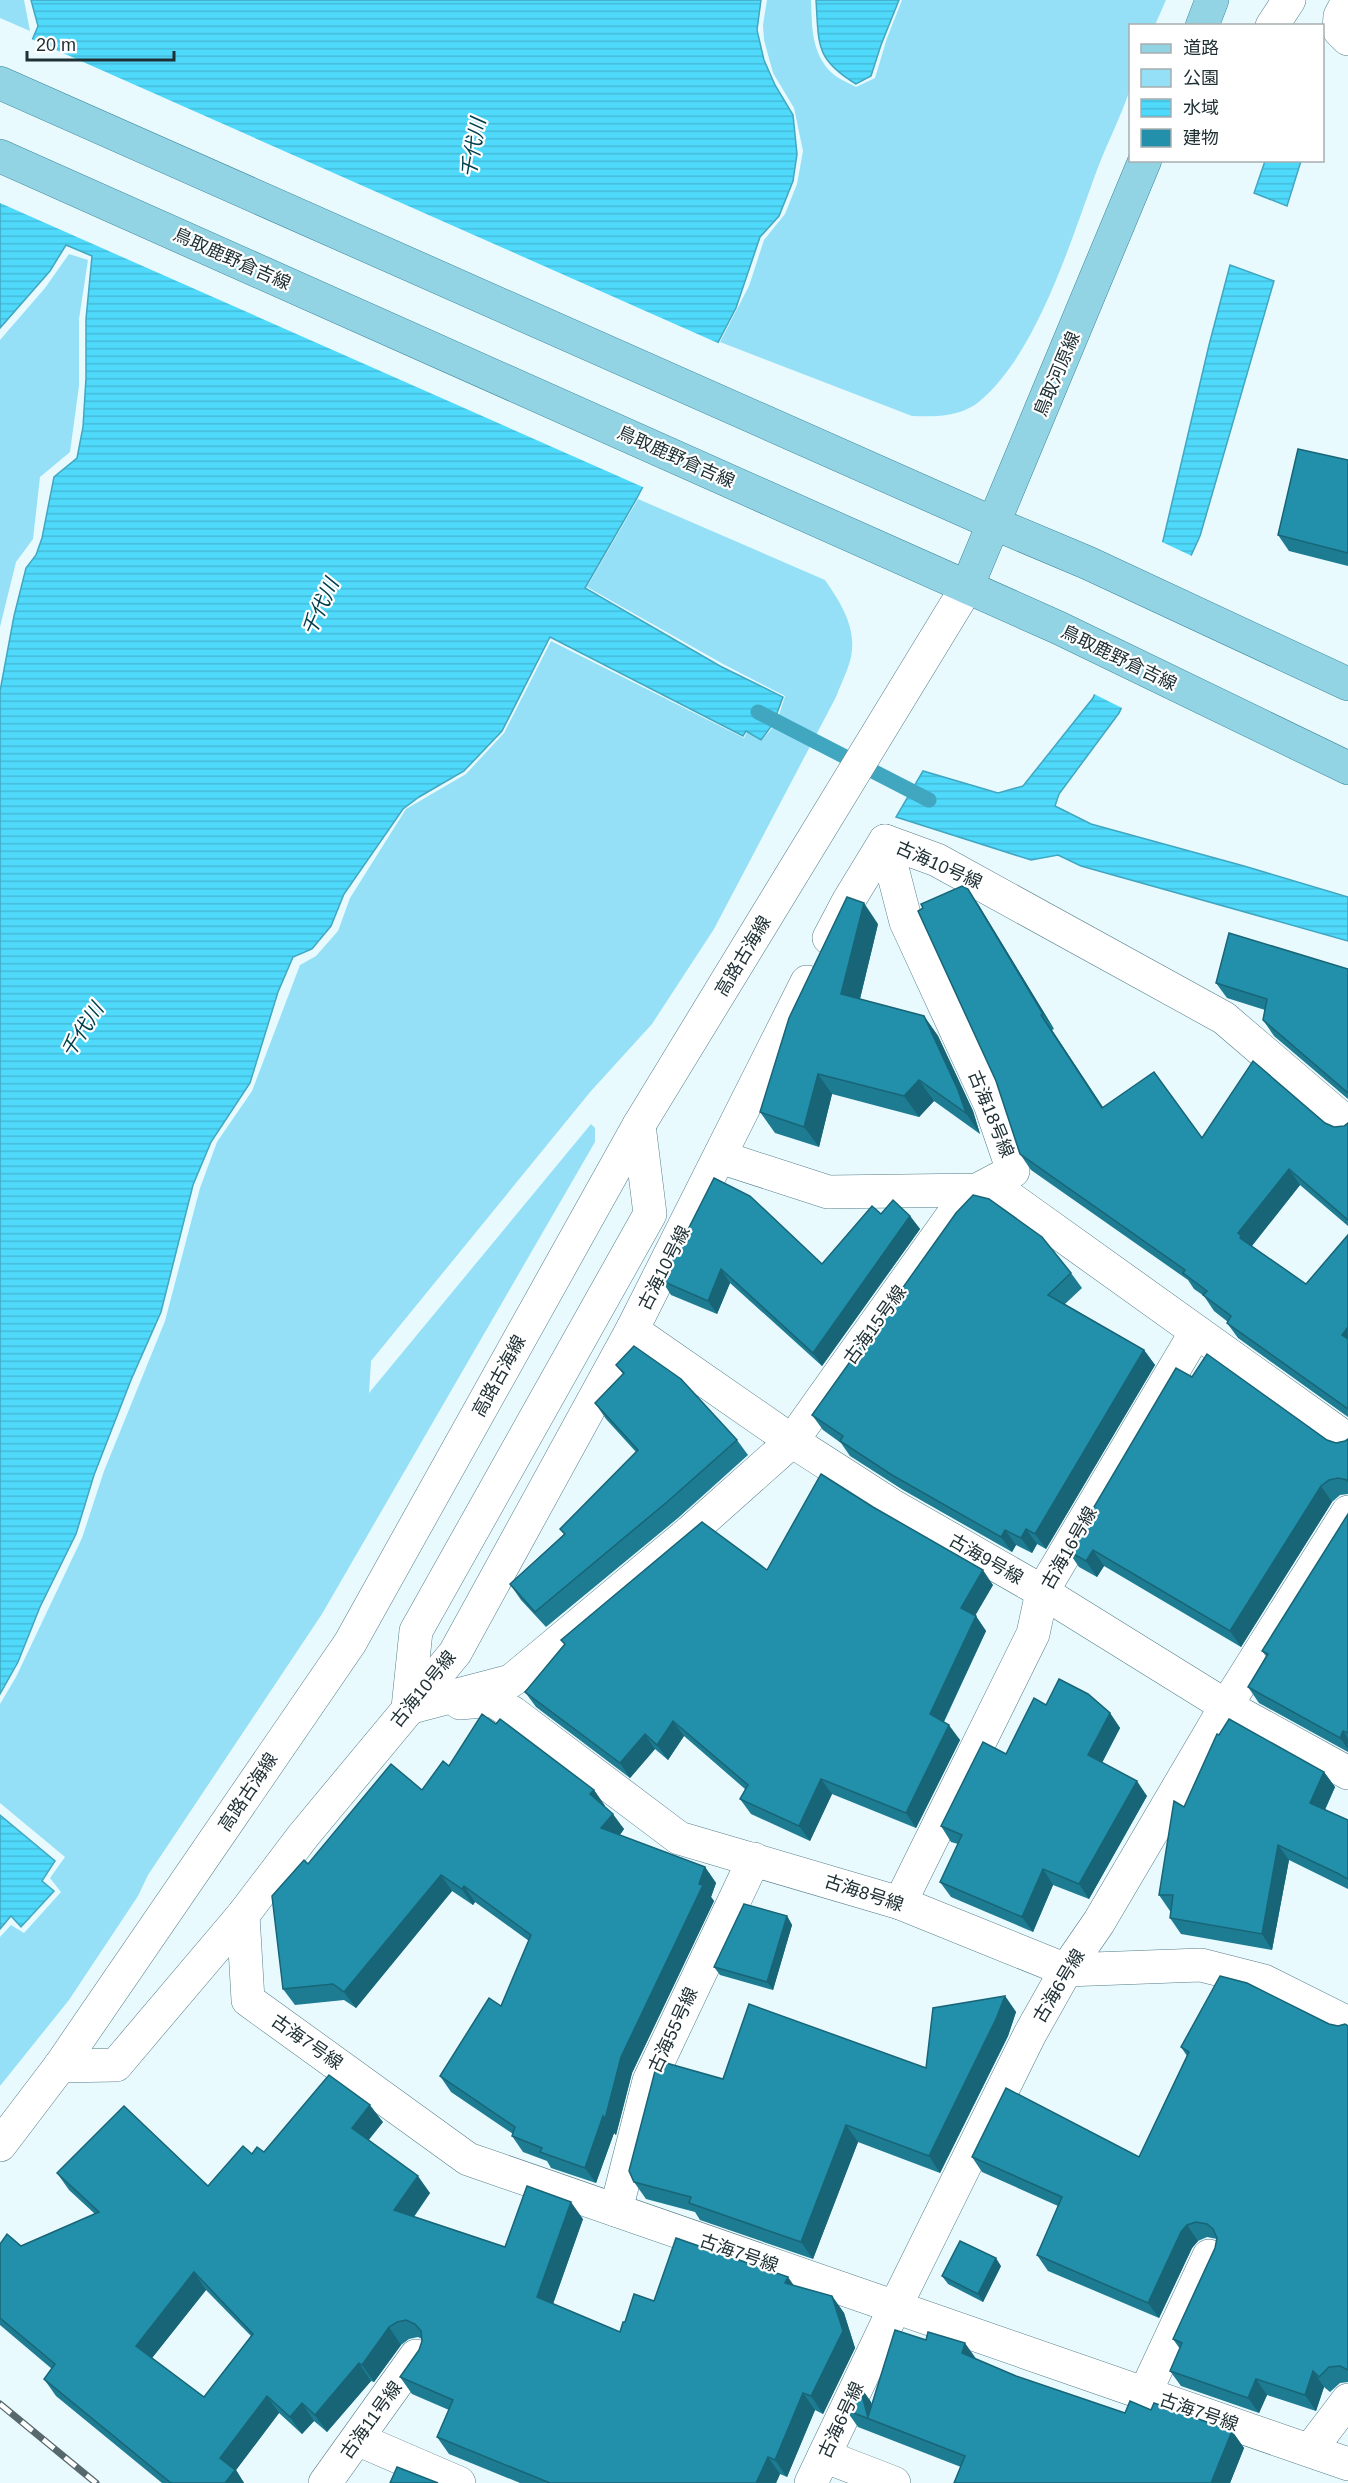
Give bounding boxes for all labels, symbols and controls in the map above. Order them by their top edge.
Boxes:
scale bar [27,24,174,62]
legend [1129,24,1324,162]
text: 20 m [36,35,76,55]
text: 道路 [1183,38,1219,58]
text: 公園 [1183,68,1219,88]
text: 水域 [1183,98,1219,118]
water label: 千代川 [457,115,489,179]
text: 建物 [1183,128,1219,148]
street label: 鳥取鹿野倉吉線 [170,224,294,294]
street label: 鳥取河原線 [1030,329,1084,419]
street label: 鳥取鹿野倉吉線 [614,422,738,492]
water label: 千代川 [297,573,343,639]
street label: 鳥取鹿野倉吉線 [1058,621,1180,695]
street label: 古海10号線 [893,837,985,893]
street label: 高路古海線 [711,912,775,1000]
water label: 千代川 [56,997,109,1061]
street label: 古海18号線 [964,1068,1018,1160]
street label: 古海10号線 [634,1222,694,1314]
street label: 古海15号線 [840,1282,910,1368]
street label: 高路古海線 [468,1332,530,1420]
street label: 古海16号線 [1037,1503,1101,1593]
street label: 古海9号線 [945,1530,1027,1588]
street label: 古海10号線 [386,1647,460,1731]
street label: 高路古海線 [215,1749,281,1835]
street label: 古海8号線 [822,1871,906,1915]
street label: 古海6号線 [1029,1946,1089,2026]
street label: 古海55号線 [644,1984,702,2076]
street label: 古海7号線 [268,2010,346,2074]
street label: 古海7号線 [697,2230,781,2276]
street label: 古海11号線 [336,2377,406,2463]
street label: 古海6号線 [815,2379,867,2461]
street label: 古海7号線 [1157,2389,1241,2435]

